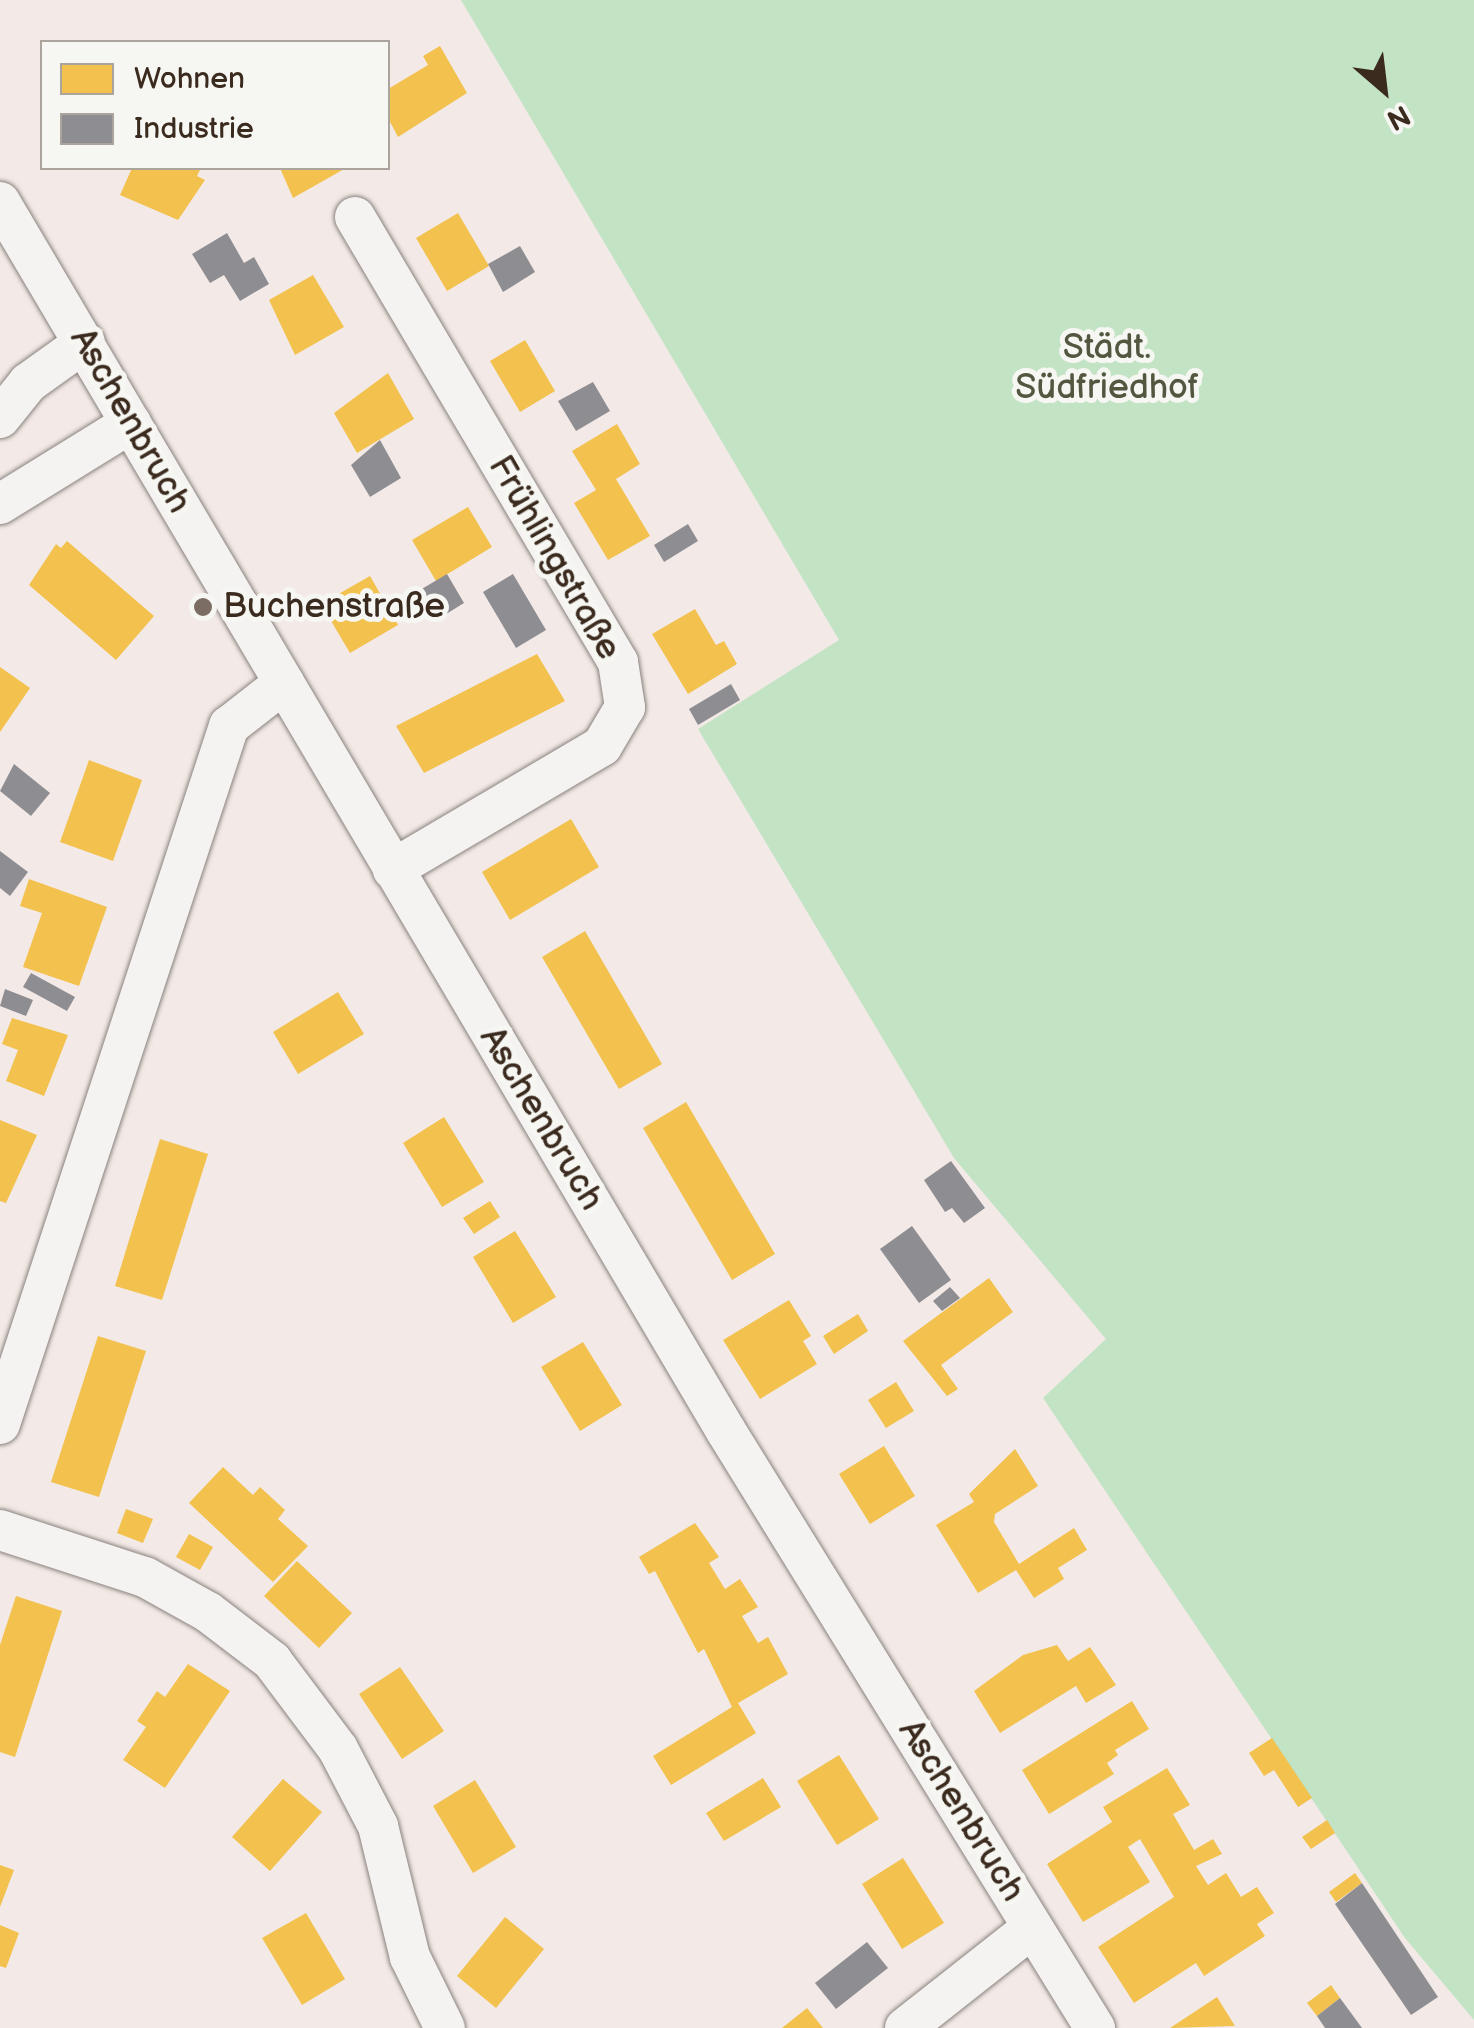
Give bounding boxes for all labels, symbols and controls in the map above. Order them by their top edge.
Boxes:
legend [40,40,390,170]
north arrow [1334,40,1434,140]
text: Wohnen [134,61,245,97]
text: N [1381,97,1415,136]
text: Industrie [134,111,254,147]
street label: Aschenbruch [60,321,200,521]
park label: Städt. Südfriedhof [1015,327,1199,409]
street label: Frühlingstraße [479,449,629,667]
place label: Buchenstraße [223,586,445,628]
marker: Buchenstraße [192,596,214,618]
street label: Aschenbruch [470,1020,612,1218]
street label: Aschenbruch [889,1713,1033,1909]

